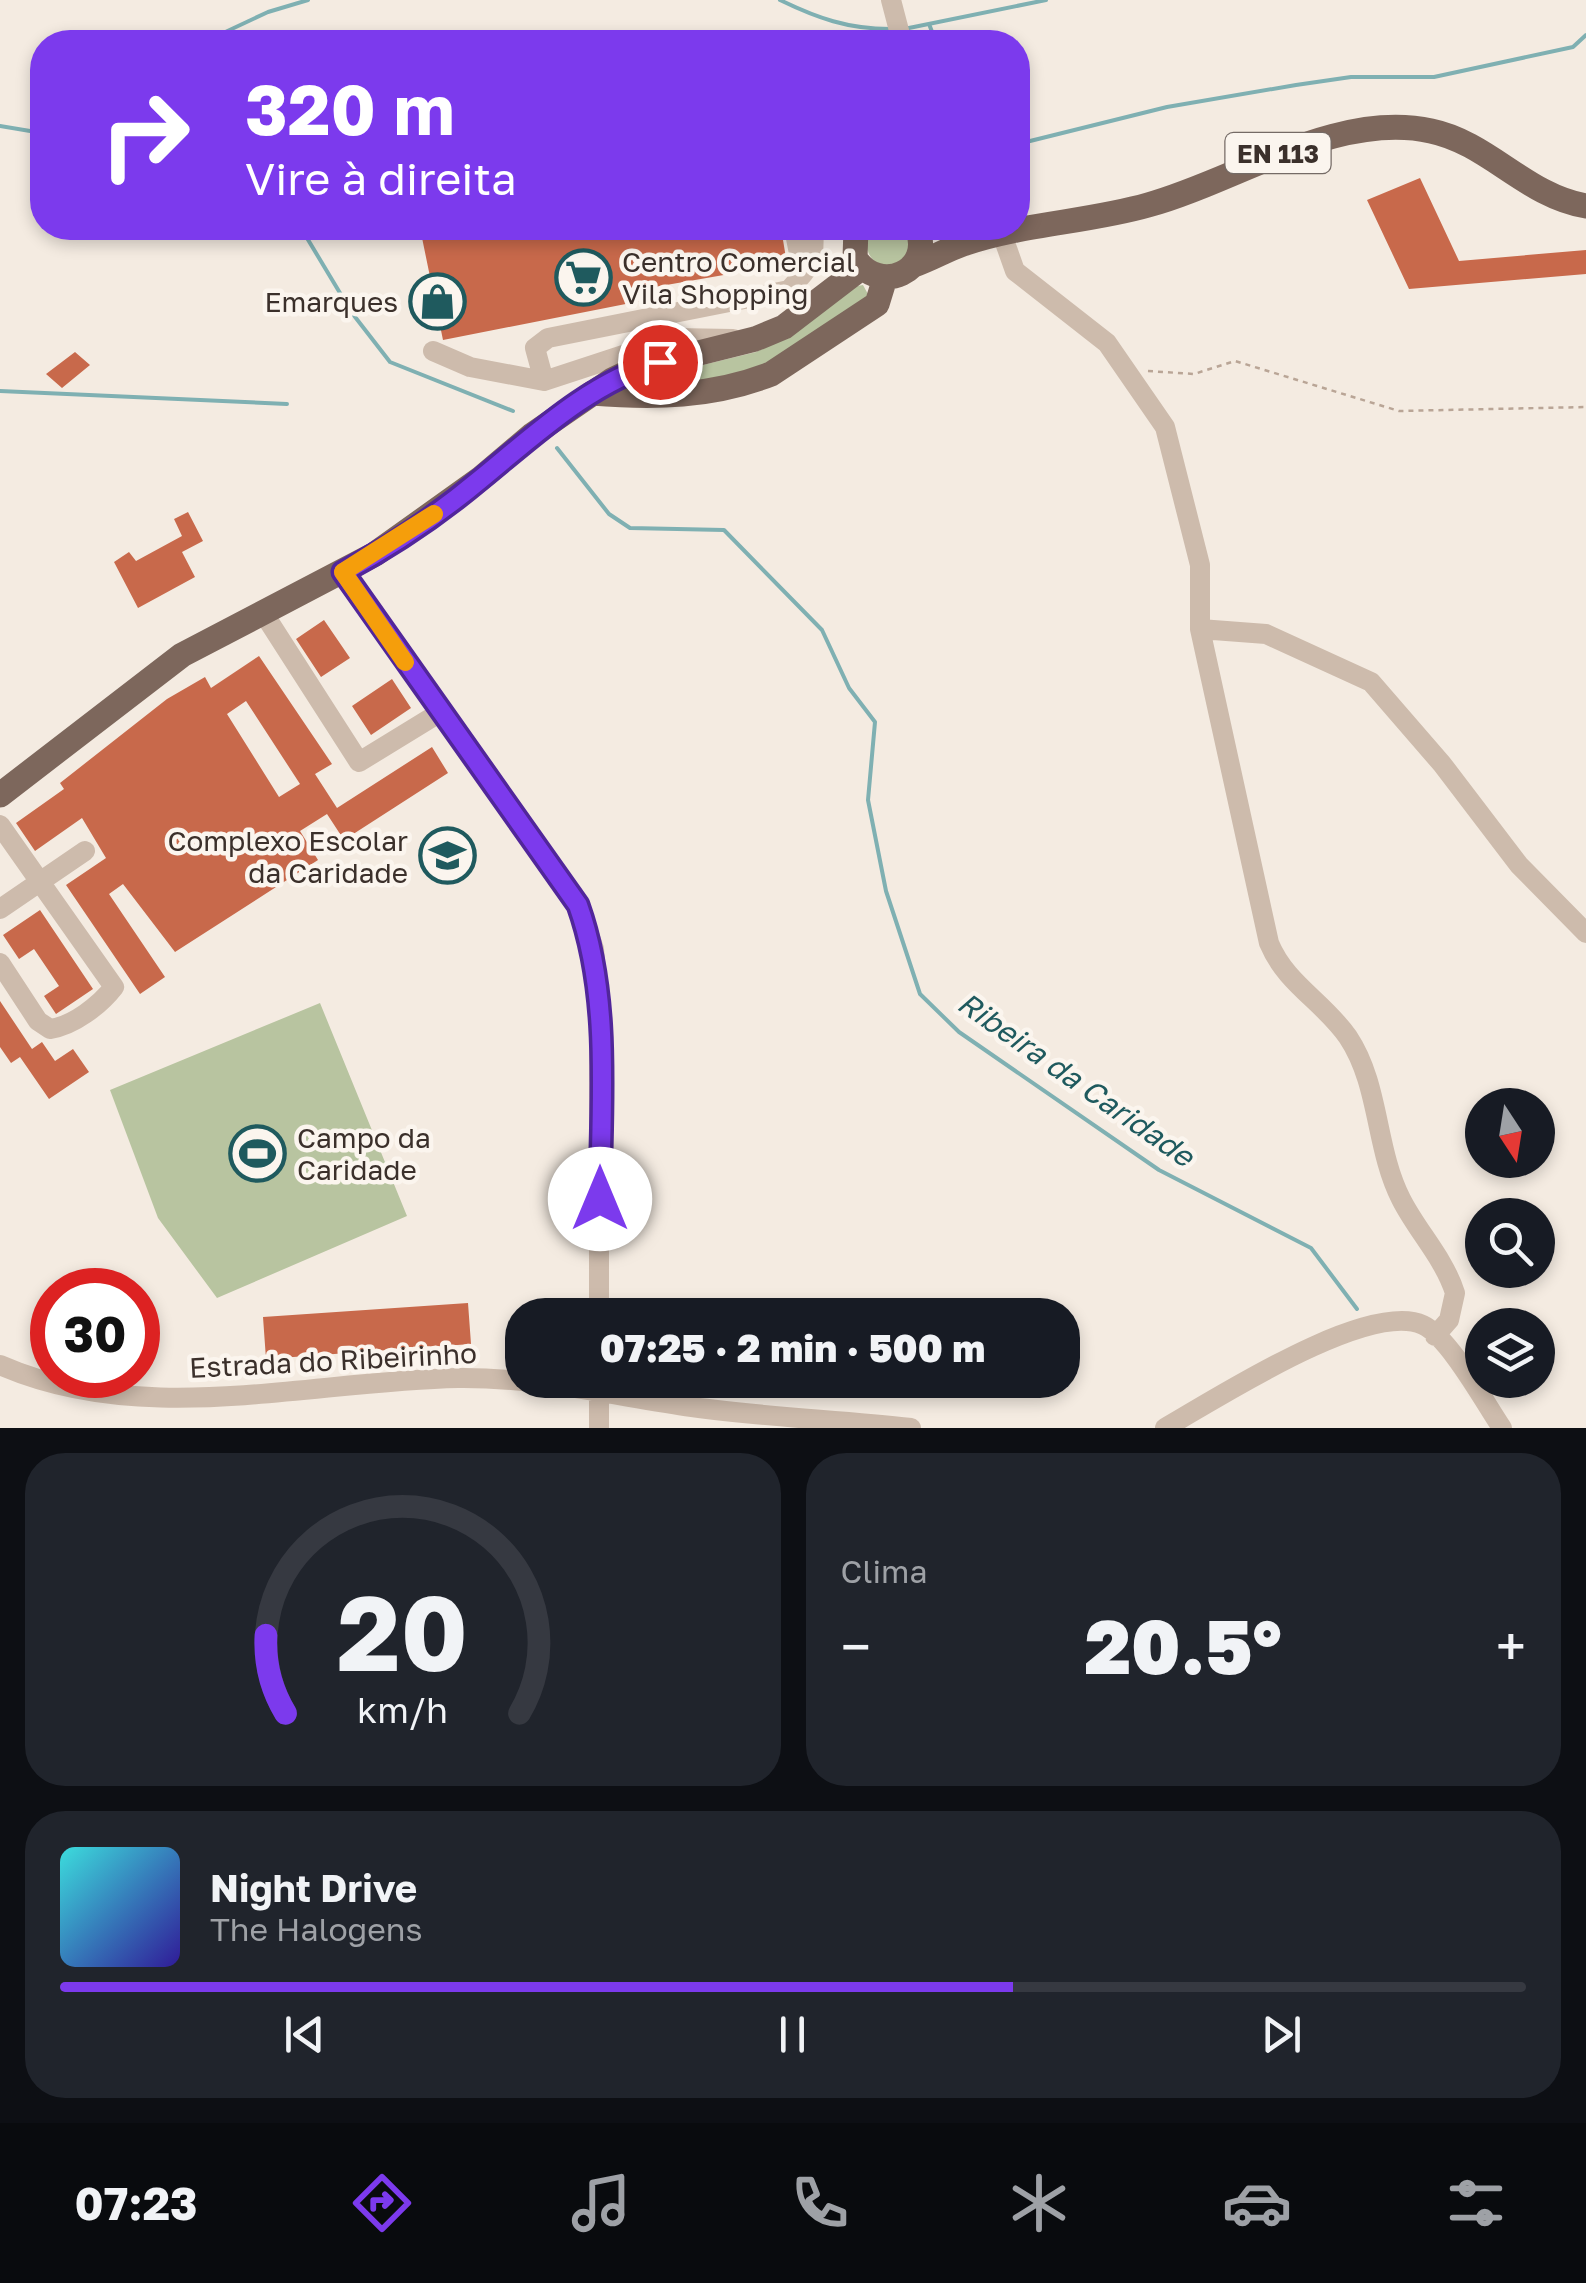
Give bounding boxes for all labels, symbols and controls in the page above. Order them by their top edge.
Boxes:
text: 320 m [245,66,455,150]
icon: right [80,70,210,200]
road number: EN 113 [1226,133,1330,173]
text: Vire à direita [245,151,517,205]
place label: Centro Comercial Vila Shopping [622,245,855,310]
supermarket icon: Centro Comercial Vila Shopping [553,247,613,307]
shop icon: Emarques [407,271,467,331]
place label: Emarques [264,285,398,318]
pin [618,320,703,405]
icon: arrive [633,335,688,390]
place label: Complexo Escolar da Caridade [167,824,408,889]
school or university icon: Complexo Escolar da Caridade [417,826,477,886]
water label: Ribeira da Caridade [951,984,1203,1175]
north arrow [1465,1088,1555,1178]
map controls [1465,1088,1555,1398]
place label: Campo da Caridade [297,1121,431,1186]
sports icon: Campo da Caridade [228,1123,288,1183]
position arrow [548,1147,652,1251]
button: search [1465,1198,1555,1288]
speed limit sign: 30 [30,1268,160,1398]
button: layers [1465,1308,1555,1398]
text: 07:25 · 2 min · 500 m [600,1325,985,1370]
street label: Estrada do Ribeirinho [188,1336,478,1384]
text: Clima [841,1552,927,1590]
text: 20 [337,1569,468,1694]
text: 20.5° [1085,1600,1282,1691]
text: − [841,1613,871,1679]
text: + [1496,1613,1526,1679]
text: km/h [357,1688,448,1731]
text: Night Drive [210,1865,417,1910]
text: The Halogens [210,1910,422,1948]
icon: previous [277,2007,332,2062]
icon: pause [765,2007,820,2062]
icon: next [1254,2007,1309,2062]
icon: directions [347,2168,417,2238]
icon: music [566,2168,636,2238]
icon: phone [785,2168,855,2238]
icon: climate [1004,2168,1074,2238]
icon: car [1222,2168,1292,2238]
icon: filters [1441,2168,1511,2238]
text: 07:23 [74,2176,198,2230]

